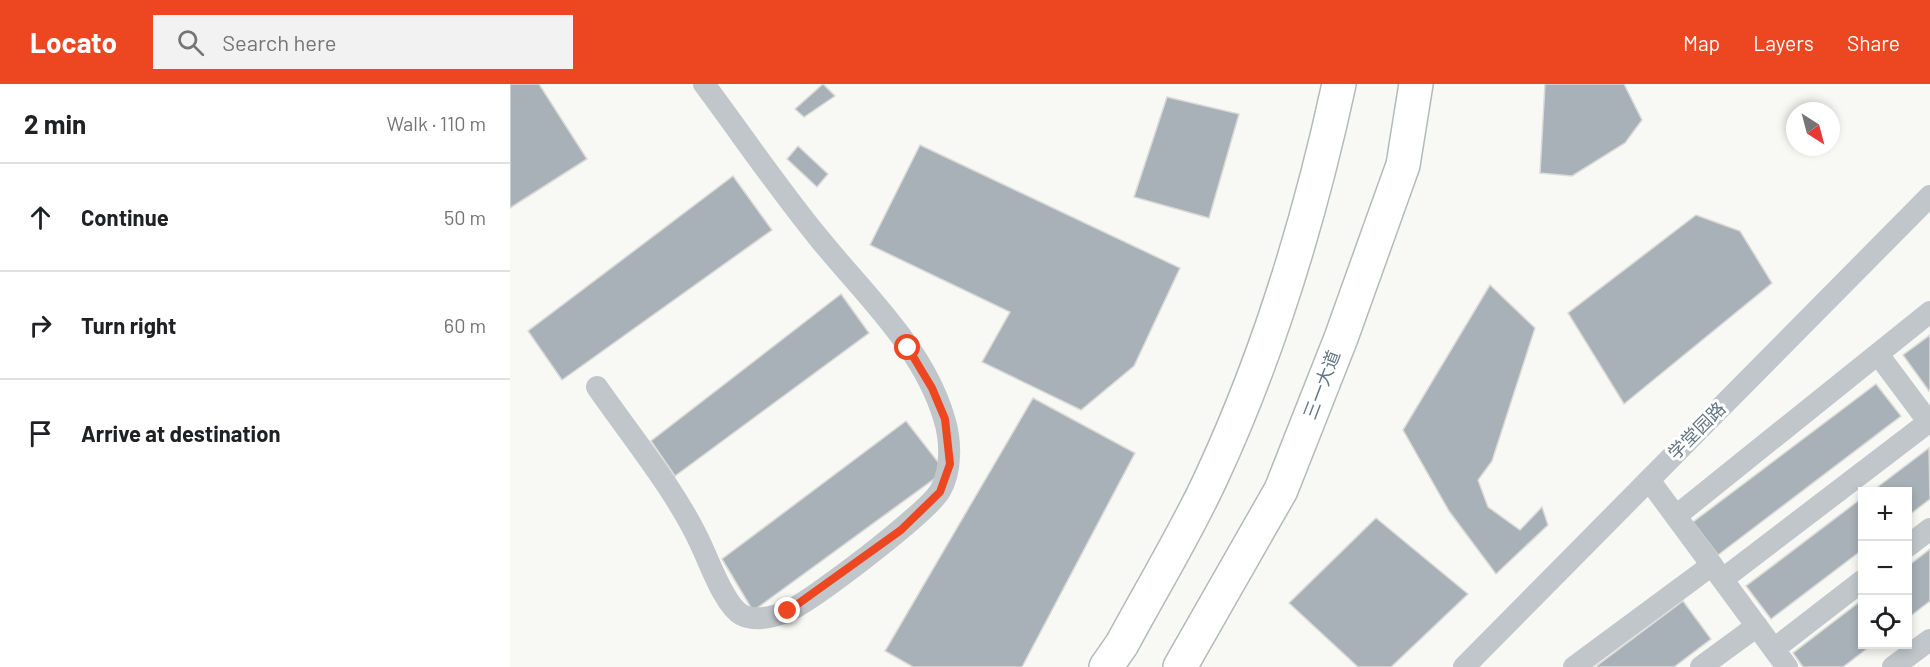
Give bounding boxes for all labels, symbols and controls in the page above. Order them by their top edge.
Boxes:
search box [153,15,573,69]
text: Locato [30,25,117,59]
icon: search [174,26,207,59]
text: Search here [222,29,337,55]
text: Map [1683,30,1720,55]
text: Layers [1753,30,1814,55]
text: Share [1847,30,1900,55]
north arrow [1786,102,1840,156]
text: 2 min [24,108,86,139]
text: Walk · 110 m [386,111,486,135]
icon: ahead [24,201,57,234]
text: Continue [81,204,169,230]
text: 50 m [444,205,486,229]
icon: right [24,309,57,342]
text: Turn right [81,312,176,338]
text: 60 m [444,313,486,337]
route start [894,334,920,360]
street label: 三一大道 [1298,347,1344,422]
street label: 学堂园路 [1663,397,1730,464]
icon: arrive [24,417,57,450]
text: Arrive at destination [81,420,280,446]
map controls [1858,487,1912,649]
button: + [1858,487,1912,541]
button: − [1858,541,1912,595]
button: locate [1858,595,1912,649]
route end [774,597,800,623]

